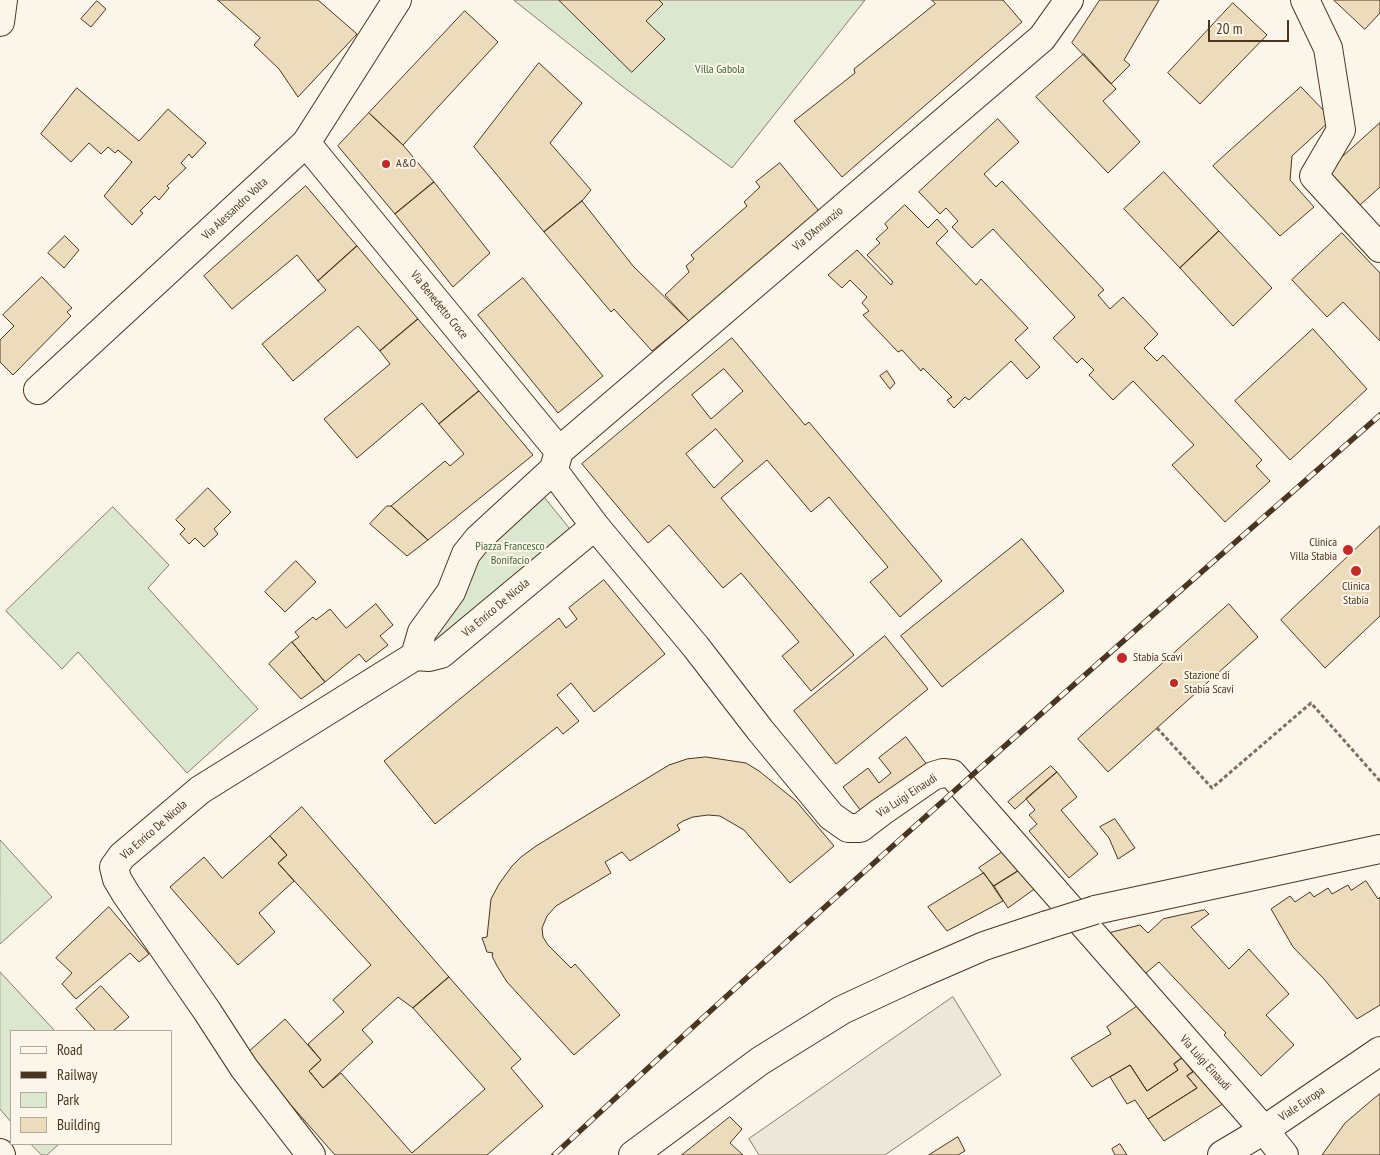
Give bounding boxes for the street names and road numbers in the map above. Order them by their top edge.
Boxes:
street label: Via Alessandro Volta [199,175,271,243]
street label: Via D'Annunzio [790,204,846,254]
street label: Via Benedetto Croce [407,268,471,342]
street label: Via Enrico De Nicola [459,576,533,640]
street label: Via Luigi Einaudi [874,771,940,821]
street label: Via Enrico De Nicola [118,797,190,863]
street label: Via Luigi Einaudi [1176,1032,1234,1094]
street label: Viale Europa [1276,1083,1328,1125]

